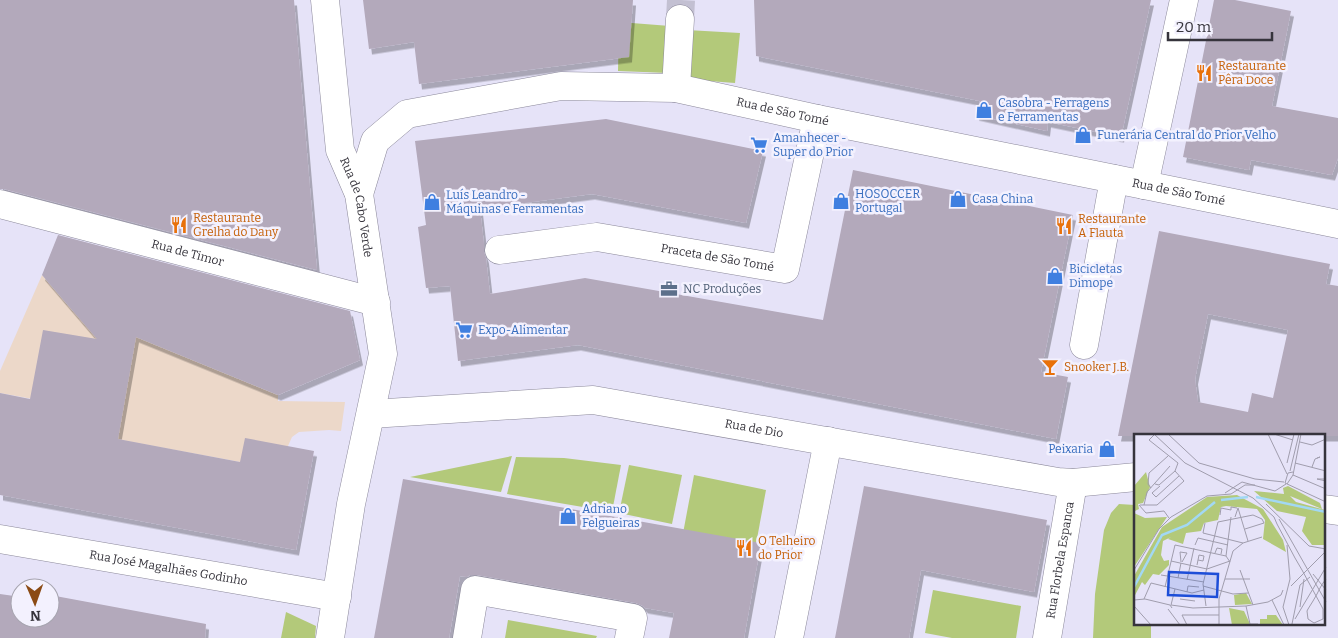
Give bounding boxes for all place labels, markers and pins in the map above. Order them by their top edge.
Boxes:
place label: Restaurante Pêra Doce [1218,59,1286,87]
restaurant icon: Restaurante Pêra Doce [1194,63,1214,83]
place label: Casobra - Ferragens e Ferramentas [998,96,1110,124]
shop icon: Casobra - Ferragens e Ferramentas [974,100,994,120]
shop icon: Funerária Central do Prior Velho [1073,125,1093,145]
place label: Funerária Central do Prior Velho [1097,128,1276,142]
place label: Amanhecer - Super do Prior [773,131,854,159]
supermarket icon: Amanhecer - Super do Prior [749,135,769,155]
place label: HOSOCCER Portugal [855,187,920,215]
place label: Luís Leandro - Máquinas e Ferramentas [446,188,584,216]
shop icon: Casa China [948,189,968,209]
shop icon: HOSOCCER Portugal [831,191,851,211]
shop icon: Luís Leandro - Máquinas e Ferramentas [422,192,442,212]
place label: Casa China [972,192,1034,206]
place label: Restaurante Grelha do Dany [193,211,279,239]
place label: Restaurante A Flauta [1078,212,1146,240]
restaurant icon: Restaurante Grelha do Dany [169,215,189,235]
restaurant icon: Restaurante A Flauta [1054,216,1074,236]
place label: Bicicletas Dimope [1069,262,1122,290]
shop icon: Bicicletas Dimope [1045,266,1065,286]
office icon: NC Produções [659,279,679,299]
place label: NC Produções [683,282,762,296]
supermarket icon: Expo-Alimentar [454,320,474,340]
place label: Expo-Alimentar [478,323,569,337]
bar icon: Snooker J.B. [1040,357,1060,377]
place label: Snooker J.B. [1064,360,1129,374]
shop icon: Peixaria [1097,439,1117,459]
place label: Peixaria [1048,442,1093,456]
place label: Adriano Felgueiras [582,502,640,530]
shop icon: Adriano Felgueiras [558,506,578,526]
place label: O Telheiro do Prior [758,534,815,562]
restaurant icon: O Telheiro do Prior [734,538,754,558]

